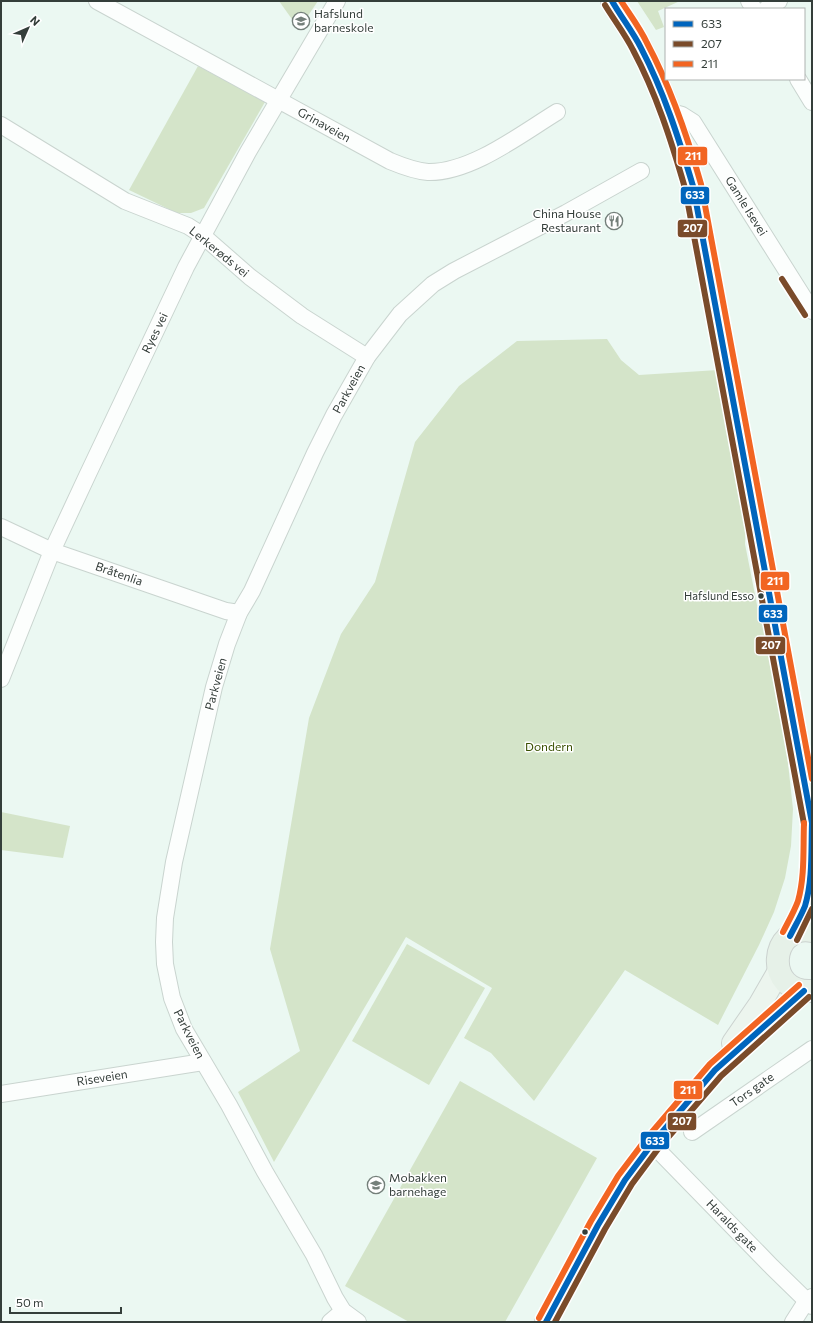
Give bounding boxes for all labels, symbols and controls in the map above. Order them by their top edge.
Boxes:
place label: Hafslund barneskole [314,6,374,34]
north arrow [8,8,48,48]
legend [665,8,805,80]
school or university icon: Hafslund barneskole [291,11,311,31]
text: N [28,13,43,28]
text: 633 [701,16,722,30]
text: 207 [701,36,722,50]
text: 211 [701,56,718,70]
street label: Grinaveien [296,104,353,144]
line badge: 211 [677,146,708,166]
text: 211 [685,149,701,162]
street label: Gamle Isevei [723,173,771,238]
line badge: 633 [680,186,710,205]
text: 633 [685,188,705,201]
place label: China House Restaurant [533,206,601,234]
restaurant icon: China House Restaurant [604,211,624,231]
line badge: 207 [677,219,708,238]
text: 207 [683,221,703,234]
street label: Lerkerøds vei [187,223,252,279]
street label: Ryes vei [138,310,170,355]
street label: Parkveien [329,362,367,415]
street label: Bråtenlia [94,558,145,588]
line badge: 211 [760,571,790,591]
text: 211 [767,574,783,587]
place label: Hafslund Esso [684,589,754,602]
marker: Hafslund Esso [756,591,766,601]
line badge: 633 [758,604,788,623]
text: 633 [763,607,783,620]
line badge: 207 [755,636,786,655]
text: 207 [761,638,781,651]
street label: Parkveien [201,656,229,711]
park label: Dondern [525,739,573,753]
street label: Parkveien [171,1006,208,1061]
street label: Riseveien [75,1066,128,1088]
street label: Tors gate [727,1069,776,1109]
line badge: 211 [673,1080,703,1100]
text: 211 [680,1083,696,1096]
line badge: 207 [667,1112,697,1131]
text: 207 [672,1114,692,1127]
line badge: 633 [640,1131,670,1150]
text: 633 [645,1134,665,1147]
place label: Mobakken barnehage [389,1170,447,1198]
school or university icon: Mobakken barnehage [366,1175,386,1195]
street label: Haralds gate [704,1196,761,1255]
unlabelled marker [580,1227,590,1237]
scale bar [10,1289,121,1315]
text: 50 m [16,1295,44,1309]

